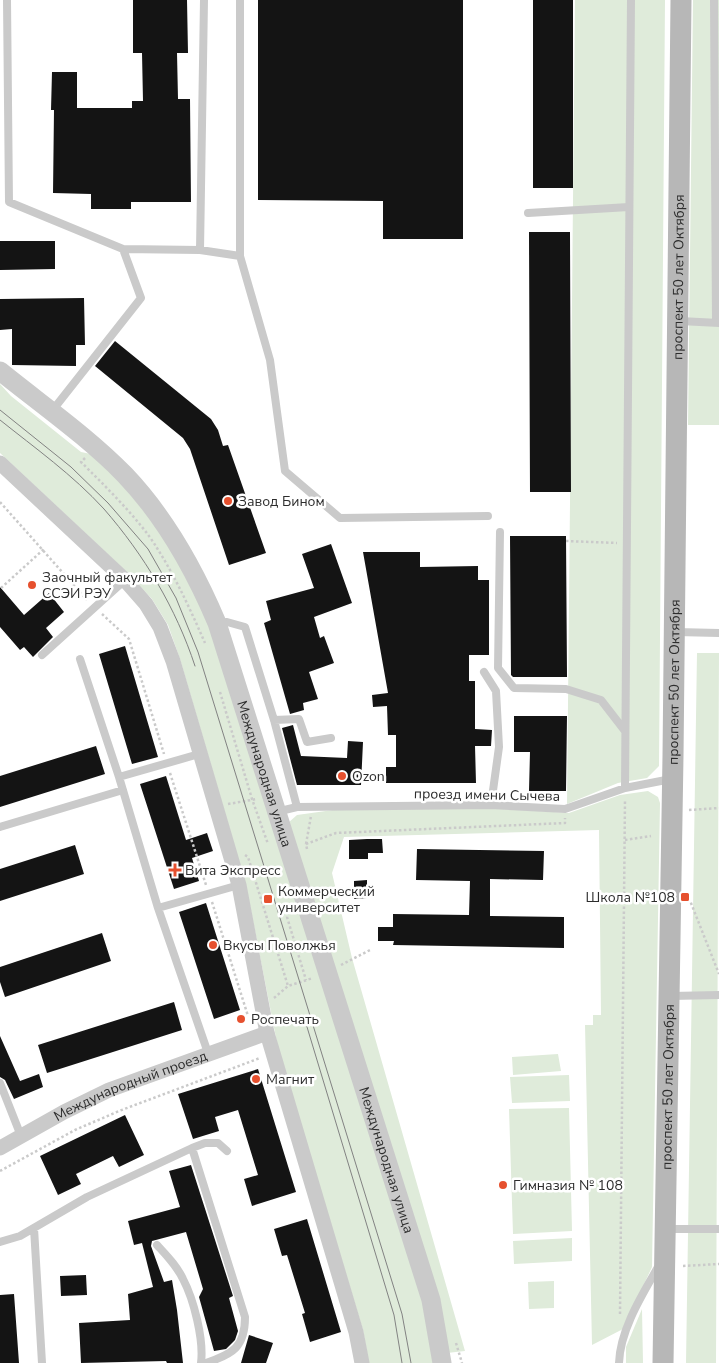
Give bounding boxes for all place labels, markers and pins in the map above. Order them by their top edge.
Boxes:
place label: Завод Бином [238,492,325,511]
marker: Завод Бином [222,495,234,507]
place label: Заочный факультет ССЭИ РЭУ [42,568,173,603]
marker: Заочный факультет ССЭИ РЭУ [26,579,38,591]
place label: Ozon [352,767,385,786]
marker: Ozon [336,770,348,782]
place label: Вита Экспресс [185,861,281,880]
marker: Вита Экспресс [169,864,181,876]
place label: Коммерческий университет [278,882,375,917]
place label: Школа №108 [586,888,675,907]
marker: Школа №108 [679,891,691,903]
marker: Коммерческий университет [262,893,274,905]
place label: Вкусы Поволжья [223,936,336,955]
marker: Вкусы Поволжья [207,939,219,951]
place label: Роспечать [251,1010,319,1029]
marker: Роспечать [235,1013,247,1025]
place label: Магнит [266,1070,315,1089]
marker: Магнит [250,1073,262,1085]
place label: Гимназия № 108 [513,1176,623,1195]
marker: Гимназия № 108 [497,1179,509,1191]

